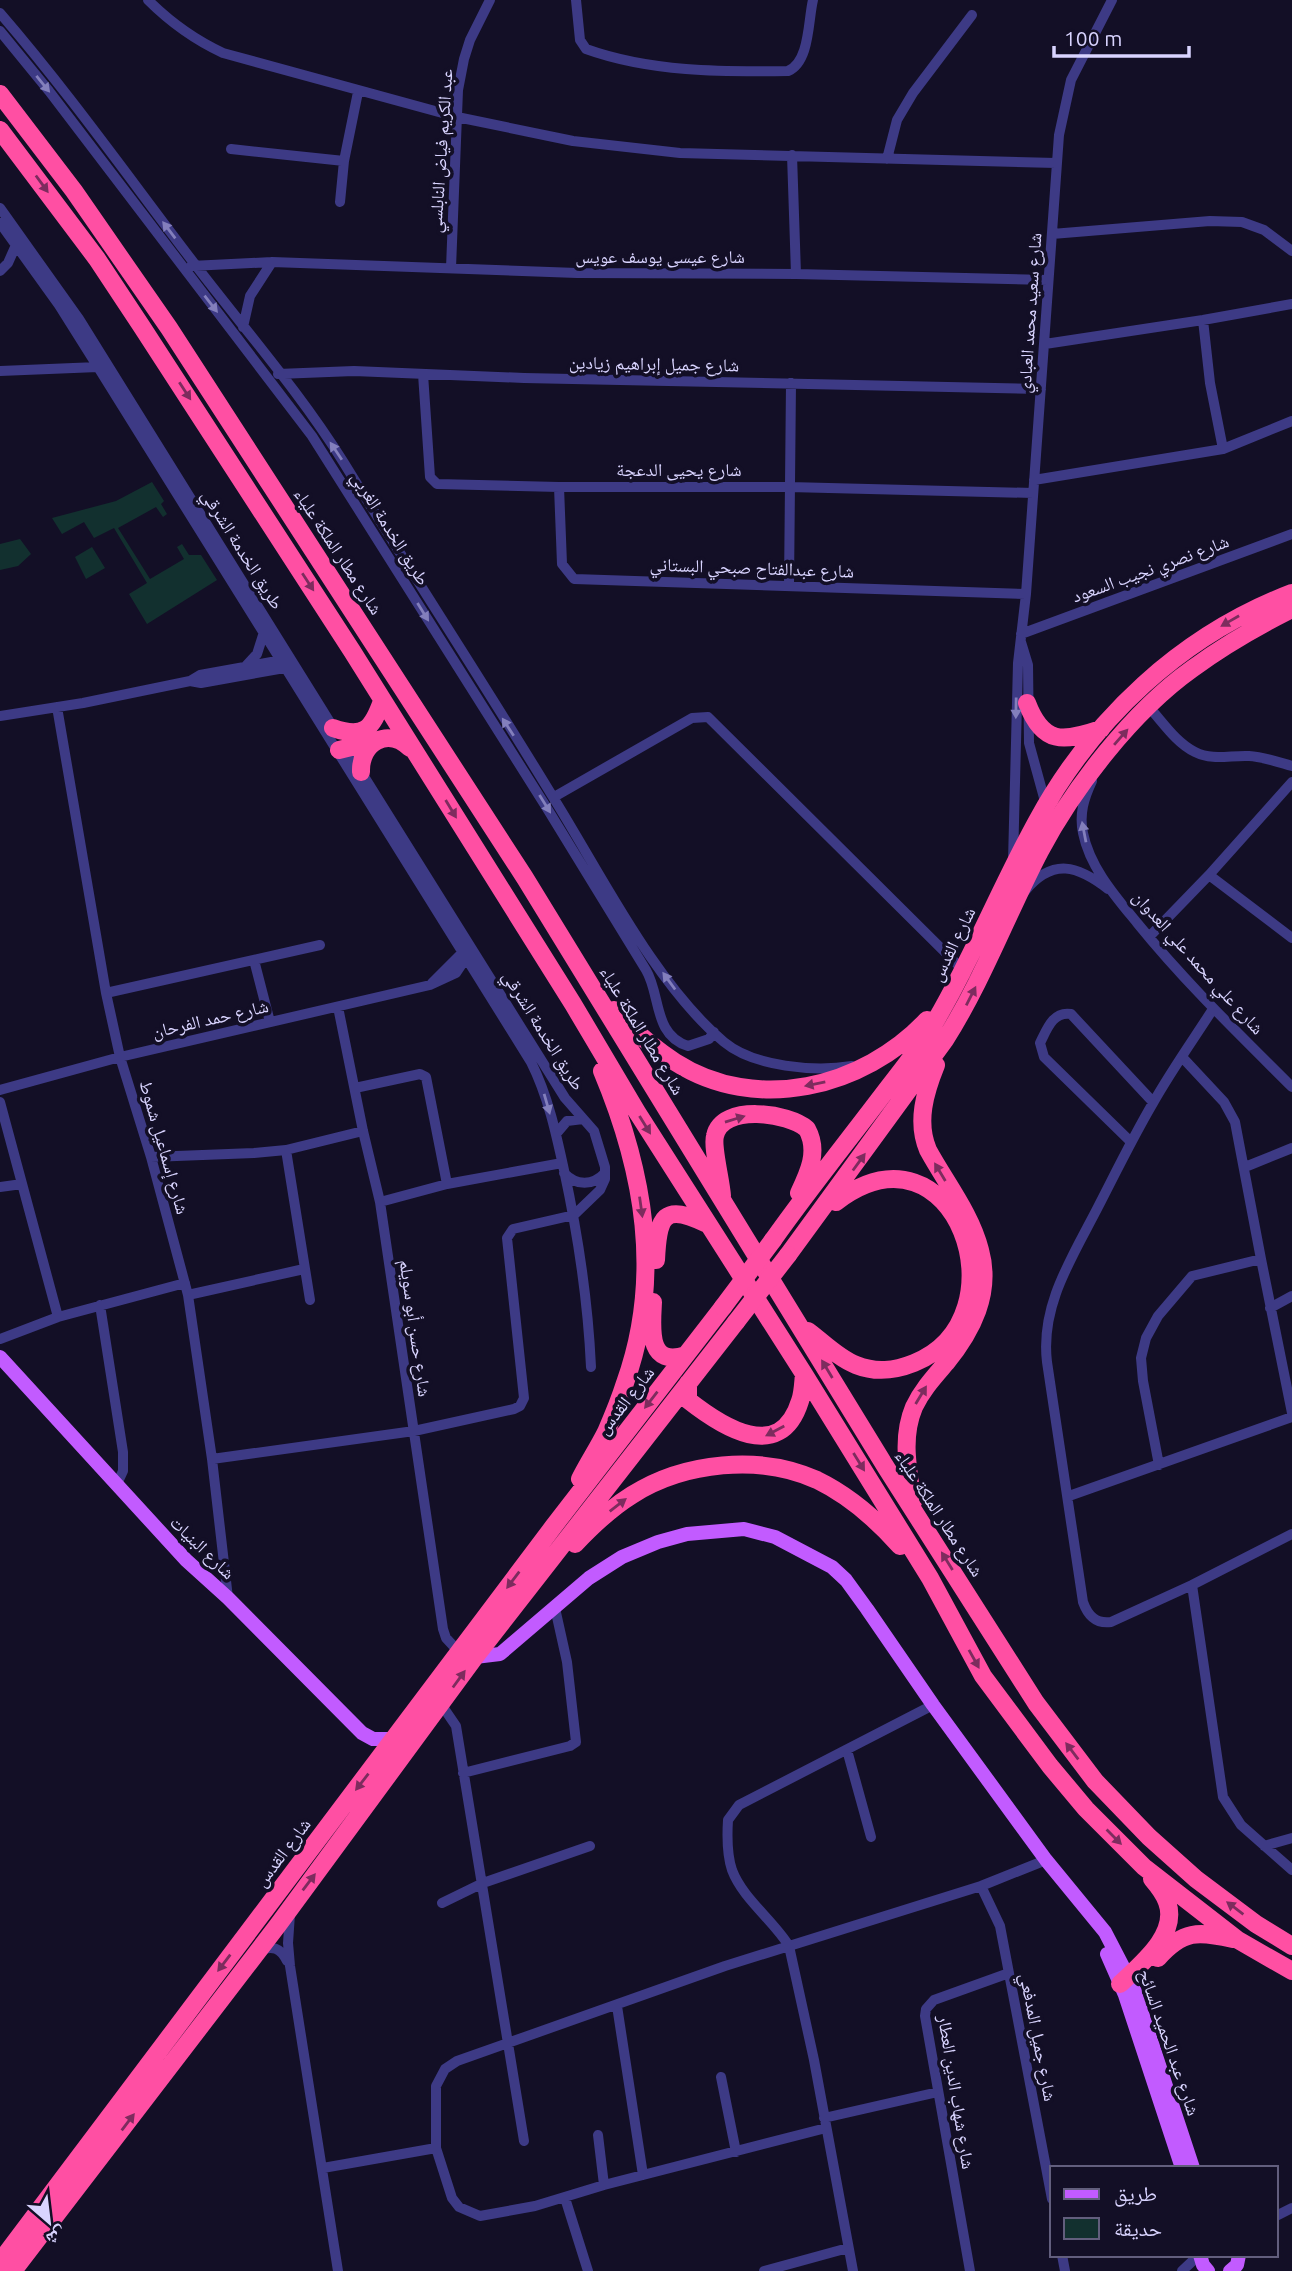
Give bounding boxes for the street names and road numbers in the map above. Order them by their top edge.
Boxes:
street label: عبد الكريم فياض النابلسي [424,68,461,234]
street label: شارع سعيد محمد العبادي [1013,232,1050,394]
street label: شارع عيسى يوسف عويس [575,246,745,268]
street label: شارع جميل إبراهيم زيادين [569,352,739,377]
street label: شارع يحيى الدعجة [616,459,742,481]
street label: طريق الخدمة الغربي [343,467,434,591]
street label: شارع مطار الملكة علياء [289,484,387,619]
street label: طريق الخدمة الشرقي [193,485,288,615]
street label: شارع نصري نجيب السعود [1069,530,1233,611]
street label: شارع عبدالفتاح صبحي البستاني [649,553,854,586]
street label: شارع علي محمد علي العدوان [1125,886,1269,1042]
street label: شارع القدس [925,904,980,985]
street label: شارع مطار الملكة علياء [595,962,689,1099]
street label: طريق الخدمة الشرقي [494,966,589,1096]
street label: شارع حمد الفرحان [150,995,271,1043]
street label: شارع إسماعيل شموط [134,1078,194,1217]
street label: شارع حسن أبو سويلم [393,1258,436,1398]
street label: شارع القدس [592,1362,659,1439]
street label: شارع مطار الملكة علياء [890,1446,988,1581]
street label: شارع البنيات [165,1511,239,1584]
street label: شارع القدس [250,1814,316,1891]
street label: شارع عبد الحميد السائح [1133,1966,1204,2119]
street label: شارع جميل المدفعي [1011,1971,1061,2104]
street label: شارع شهاب الدين العطار [933,2013,979,2171]

